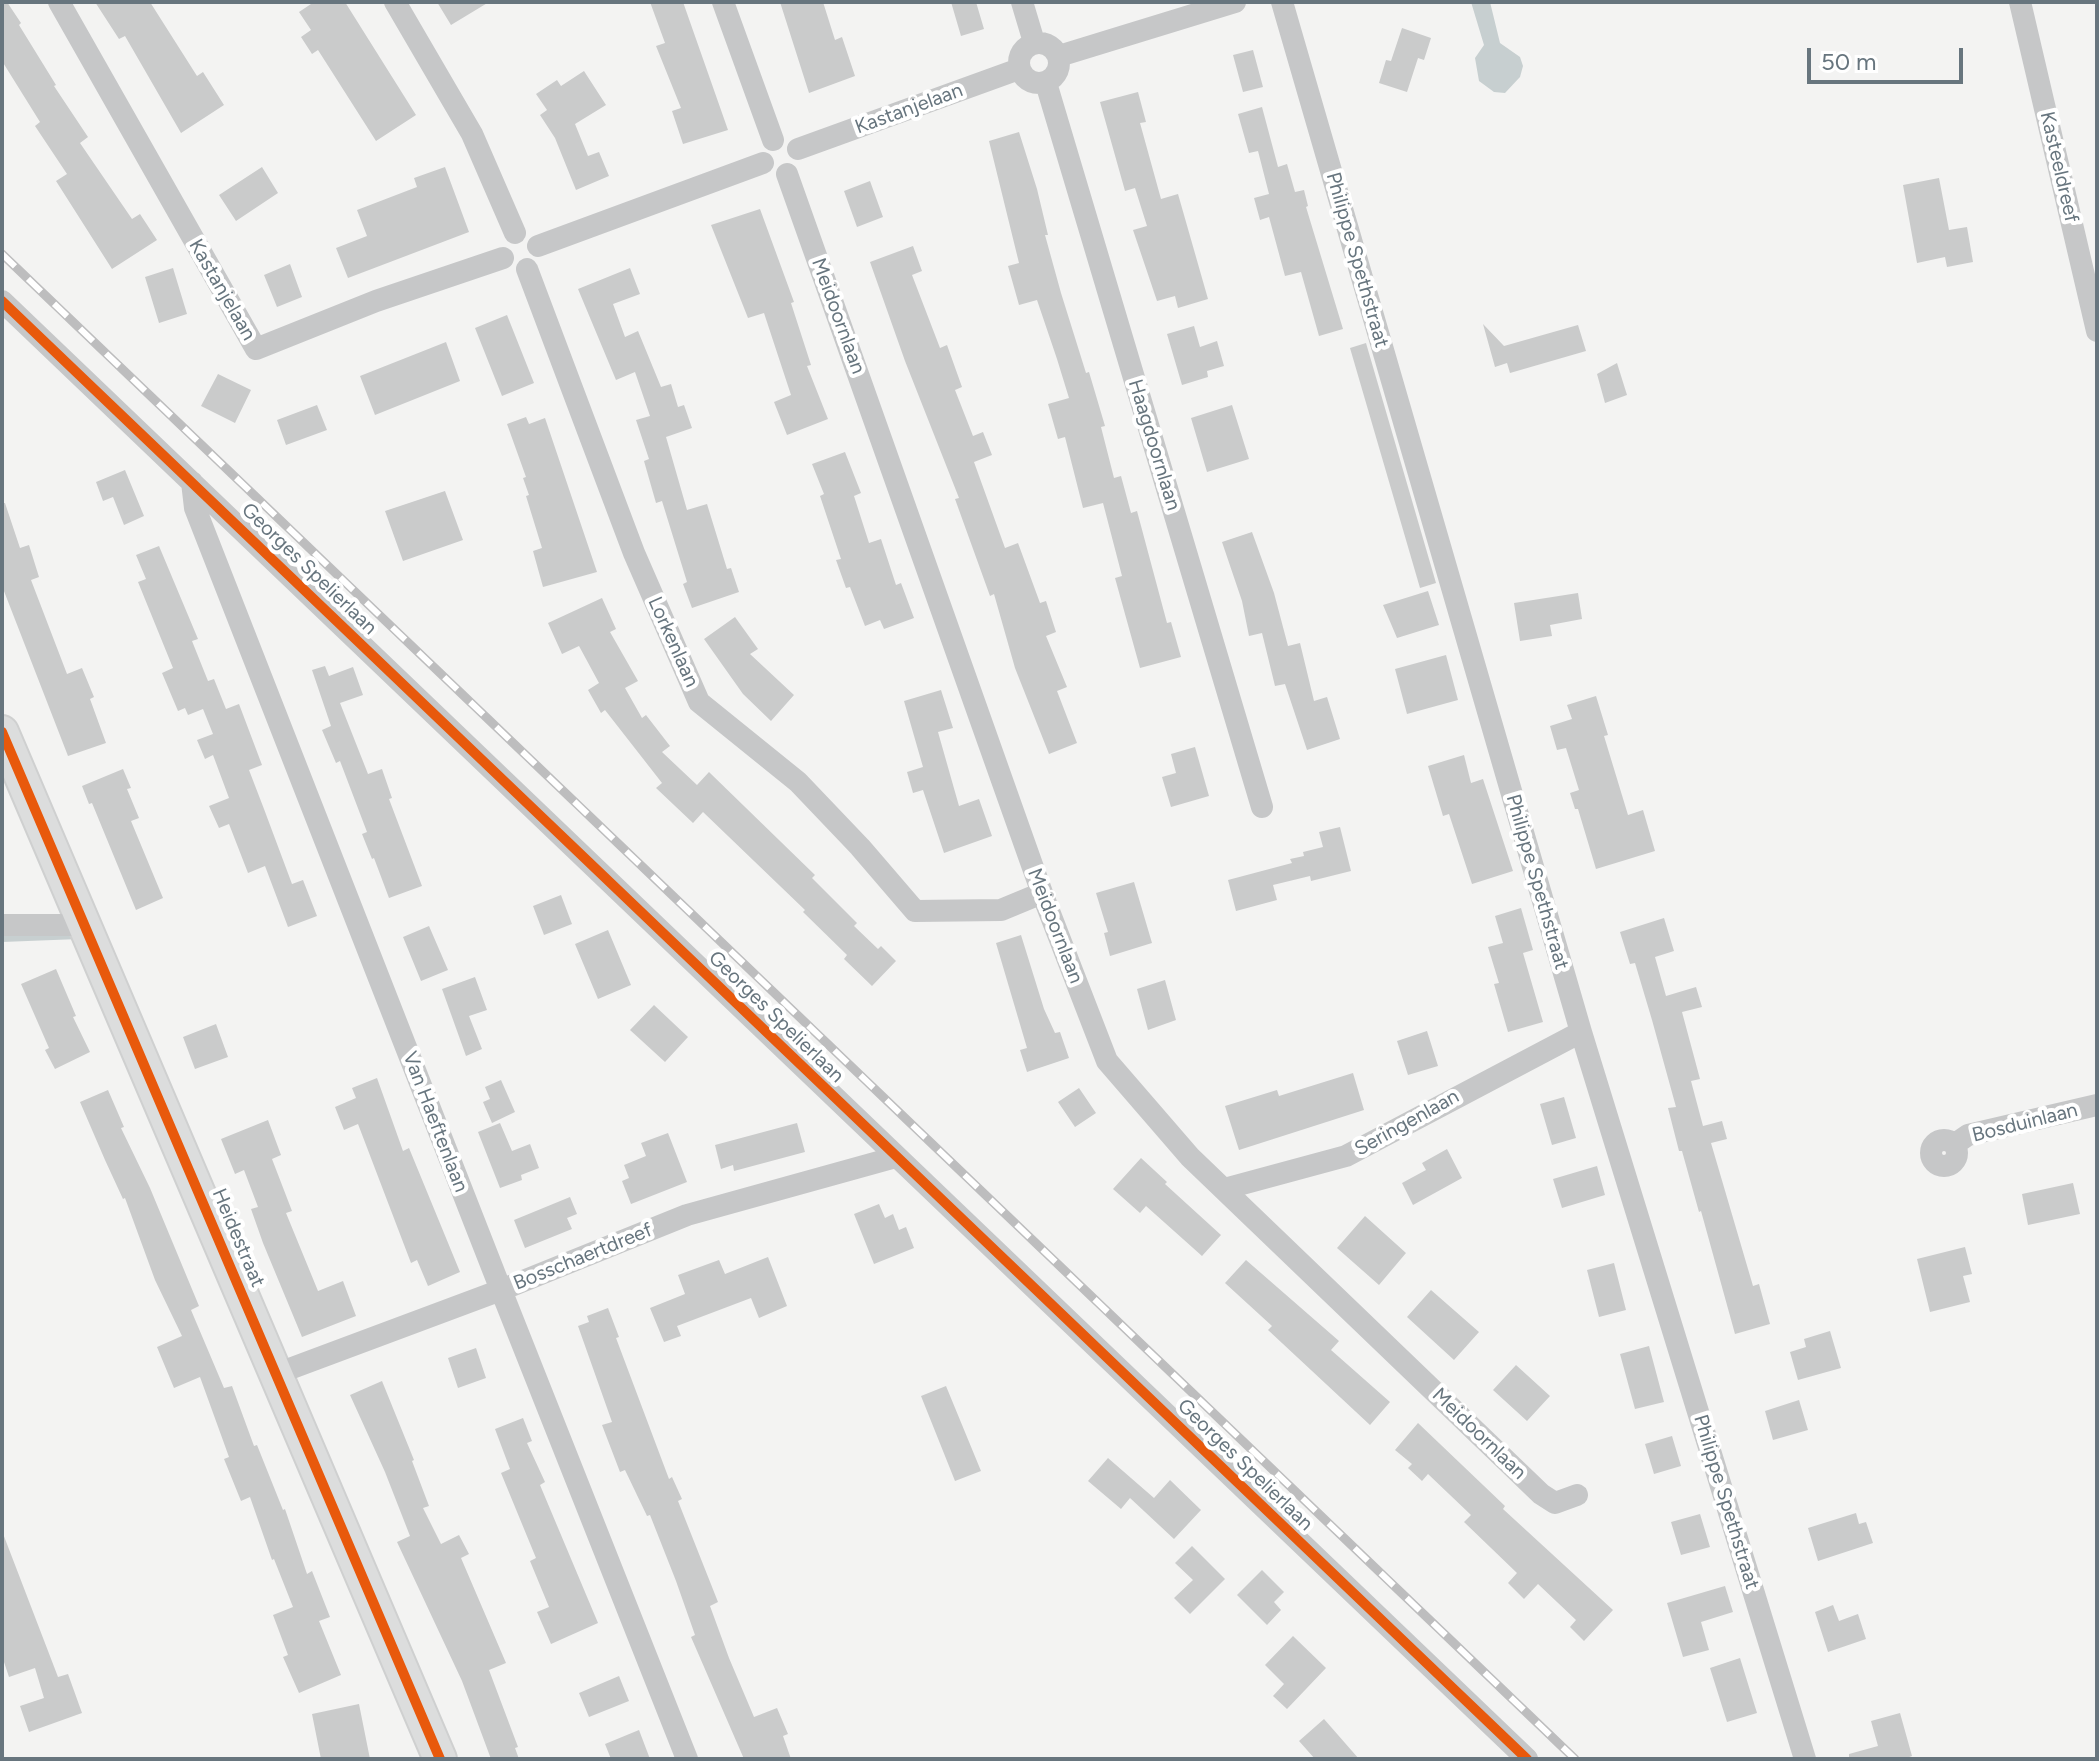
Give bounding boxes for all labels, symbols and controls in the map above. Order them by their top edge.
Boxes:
scale bar [1811,32,1967,82]
text: 50 m [1821,47,1877,76]
street label: Kastanjelaan [852,78,966,140]
street label: Kasteeldreef [2035,109,2083,225]
street label: Philippe Spethstraat [1320,170,1394,350]
street label: Kastanjelaan [183,235,261,345]
street label: Meidoornlaan [806,255,870,377]
street label: Haagdoornlaan [1123,376,1185,514]
street label: Georges Spelierlaan [236,498,382,640]
street label: Lorkenlaan [642,593,704,691]
street label: Philippe Spethstraat [1500,792,1574,972]
street label: Meidoornlaan [1022,865,1088,987]
street label: Georges Spelierlaan [703,946,849,1088]
street label: Van Haeftenlaan [397,1048,473,1196]
street label: Seringenlaan [1351,1084,1463,1162]
street label: Bosduinlaan [1970,1098,2080,1148]
street label: Heidestraat [206,1185,270,1291]
street label: Bosschaertdreef [510,1218,656,1296]
street label: Meidoornlaan [1427,1383,1531,1485]
street label: Georges Spelierlaan [1172,1394,1318,1536]
street label: Philippe Spethstraat [1688,1412,1764,1592]

